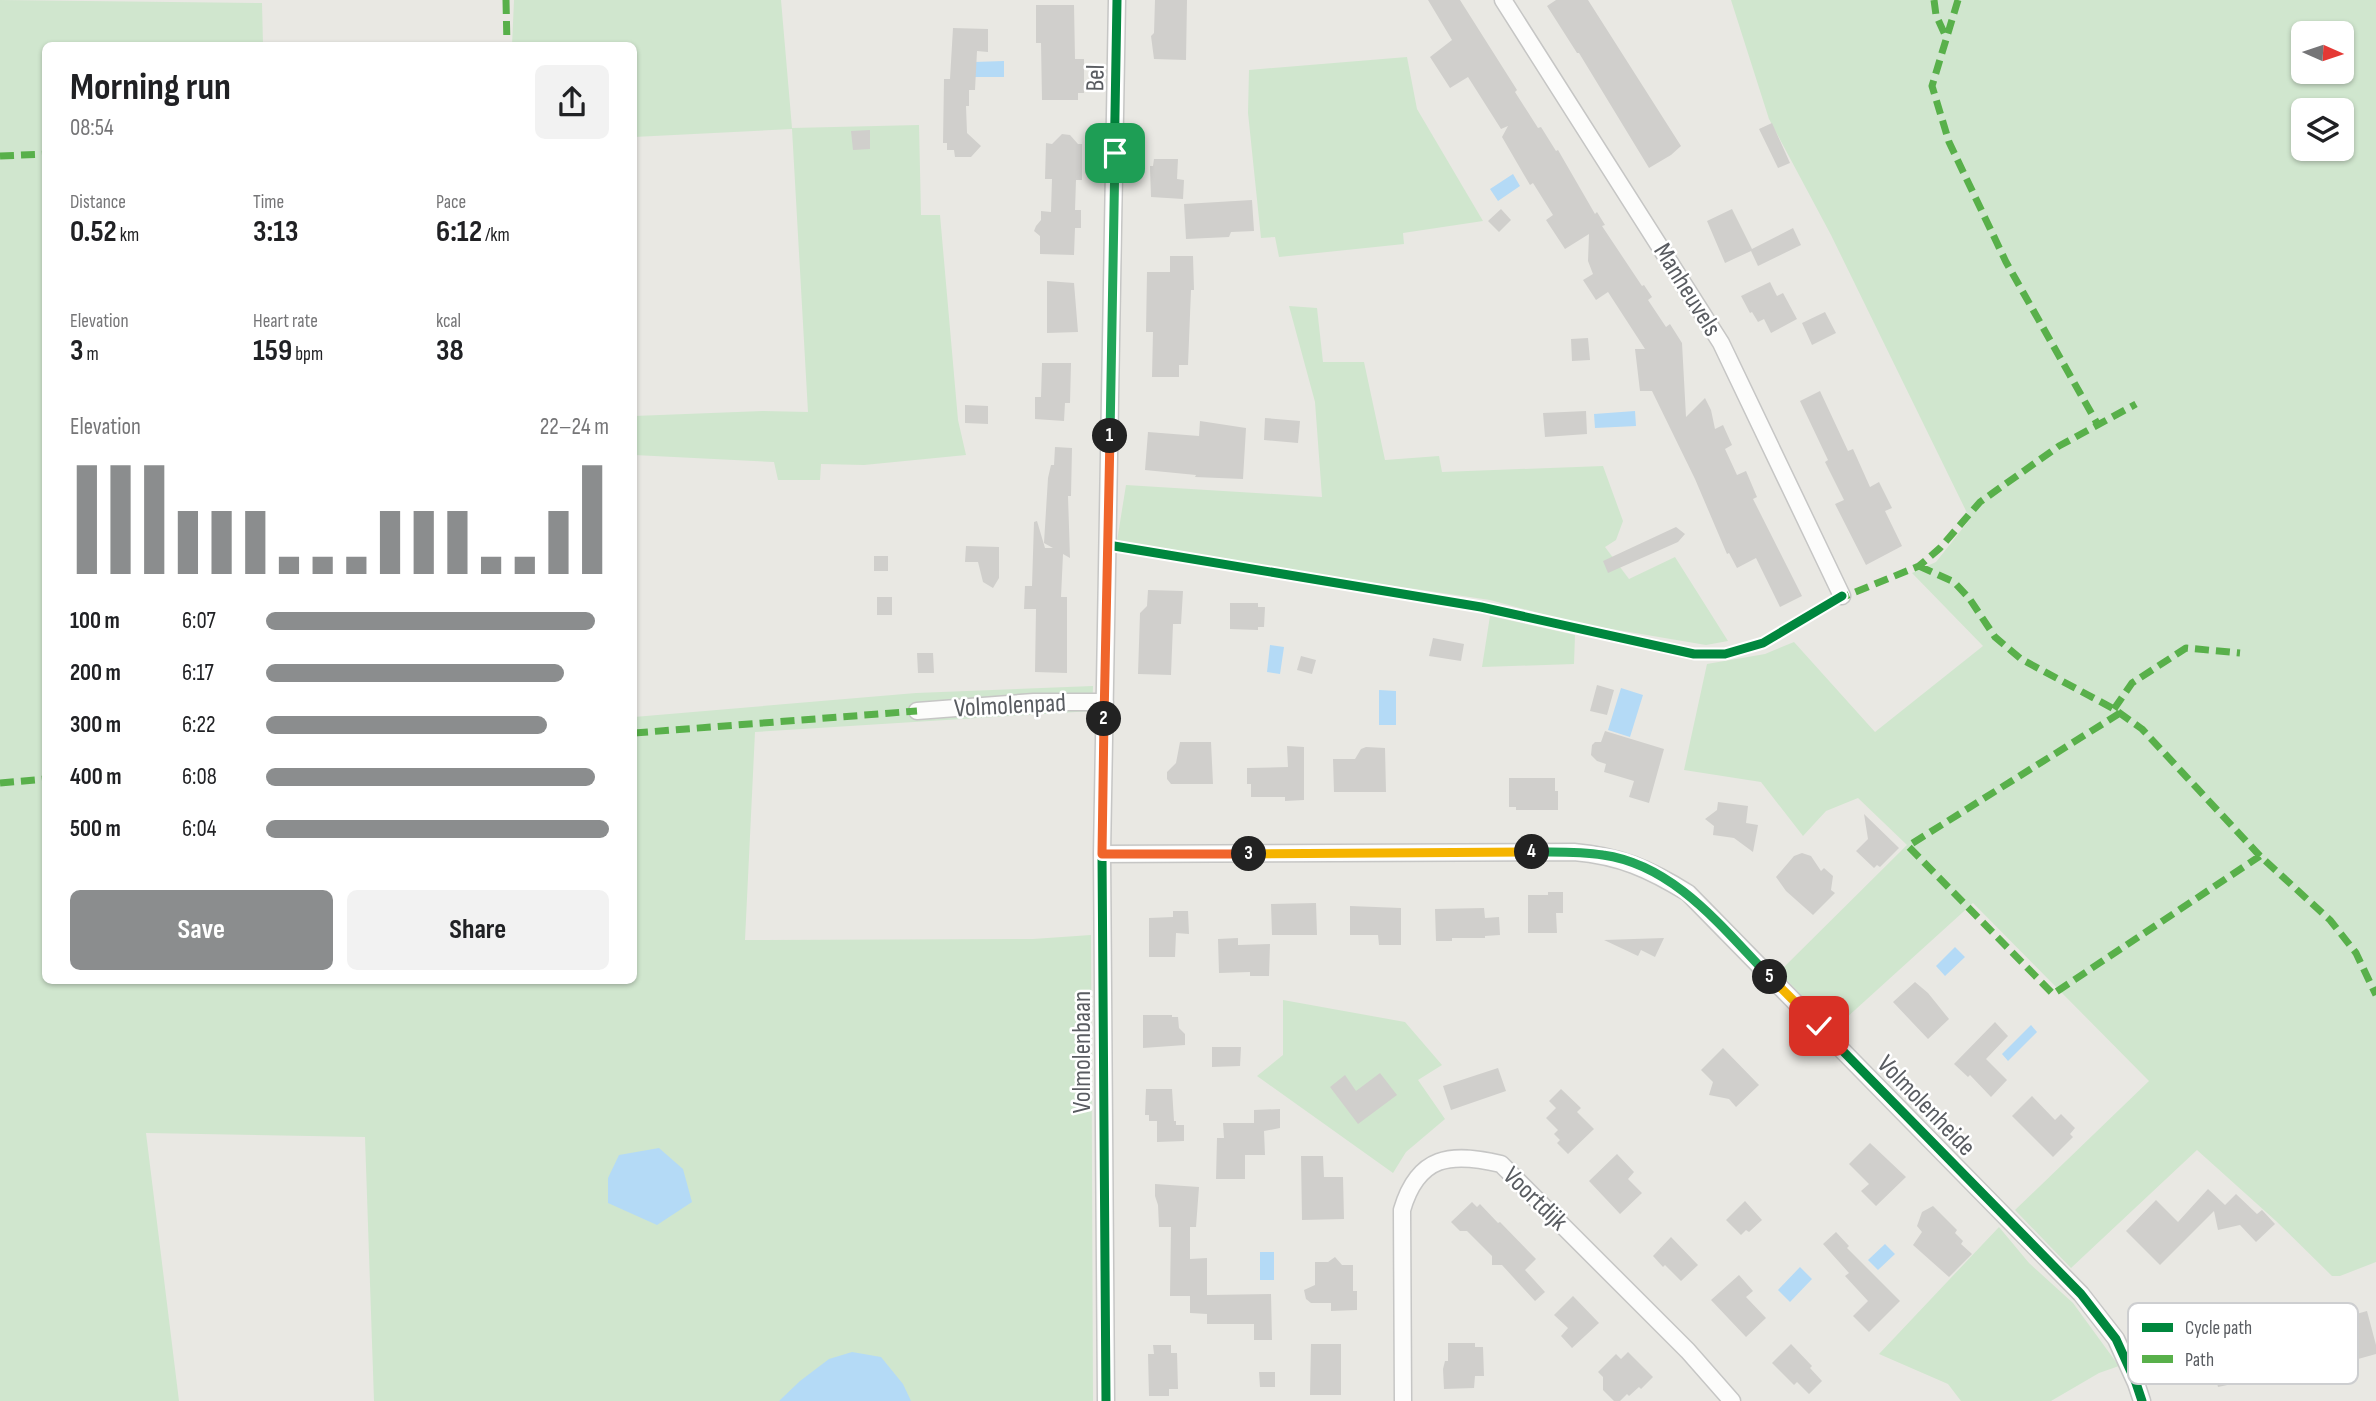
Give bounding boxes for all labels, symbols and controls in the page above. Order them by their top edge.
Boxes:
north arrow [2291,21,2354,84]
map controls [2291,21,2354,161]
street label: Bel [1080,64,1112,92]
text: Morning run [70,65,231,110]
button: share [535,65,609,139]
button: layers [2291,98,2354,161]
text: 08:54 [70,114,114,142]
pin [1085,123,1145,183]
icon: arrive [1096,134,1134,172]
text: Distance [70,191,126,214]
text: Time [253,191,284,214]
text: Pace [436,191,466,214]
text: 0.52 [70,214,117,250]
text: 3:13 [253,214,298,250]
text: 6:12 [436,214,482,250]
text: km [117,224,139,247]
text: /km [482,224,510,247]
street label: Manheuvels [1646,238,1728,342]
text: Elevation [70,310,129,333]
text: Heart rate [253,310,318,333]
text: kcal [436,310,461,333]
text: 3 [70,333,83,369]
text: 159 [253,333,292,369]
text: 38 [436,333,464,369]
text: m [83,343,99,366]
text: bpm [292,343,323,366]
text: Elevation [70,413,141,441]
text: 22–24 m [540,413,609,441]
pin: 1 [1092,418,1128,453]
text: 1 [1106,424,1113,447]
text: 100 m [70,607,120,635]
text: 6:07 [182,607,216,635]
text: 200 m [70,659,121,687]
text: 6:17 [182,659,214,687]
street label: Volmolenpad [953,688,1067,724]
pin: 2 [1086,702,1122,736]
text: 2 [1099,707,1108,730]
text: 300 m [70,711,121,739]
text: 6:22 [182,711,215,739]
text: 400 m [70,763,121,791]
text: 6:08 [182,763,217,791]
text: 500 m [70,815,121,843]
text: 6:04 [182,815,216,843]
pin: 4 [1514,834,1550,870]
pin: 3 [1232,836,1266,872]
text: 4 [1527,840,1536,863]
text: 3 [1244,842,1253,865]
button: Save [70,890,333,970]
button: Share [347,890,609,970]
pin: 5 [1752,960,1788,995]
text: 5 [1765,965,1774,988]
street label: Volmolenbaan [1067,991,1098,1113]
pin [1789,996,1849,1056]
icon: check [1800,1007,1838,1045]
street label: Volmolenheide [1870,1049,1982,1163]
street label: Voortdijk [1496,1161,1574,1237]
legend [2128,1303,2358,1384]
text: Cycle path [2185,1317,2252,1340]
text: Path [2185,1349,2214,1372]

